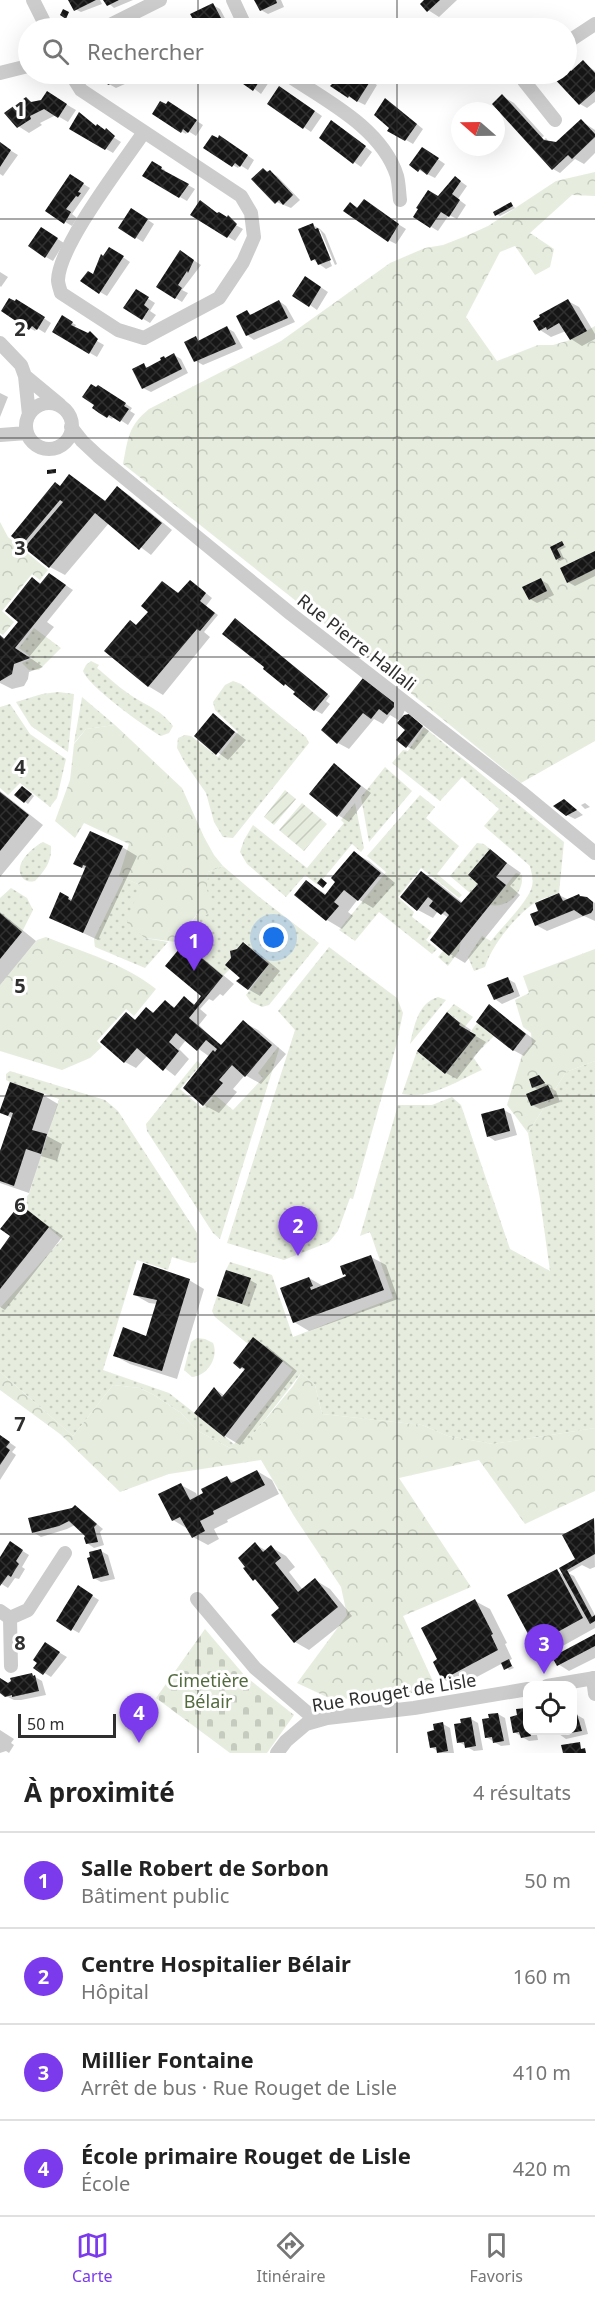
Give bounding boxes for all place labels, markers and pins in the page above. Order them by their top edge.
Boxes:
pin: 1 [174,922,214,971]
pin: 2 [278,1206,318,1256]
pin: 3 [524,1624,564,1674]
pin: 4 [120,1694,158,1743]

